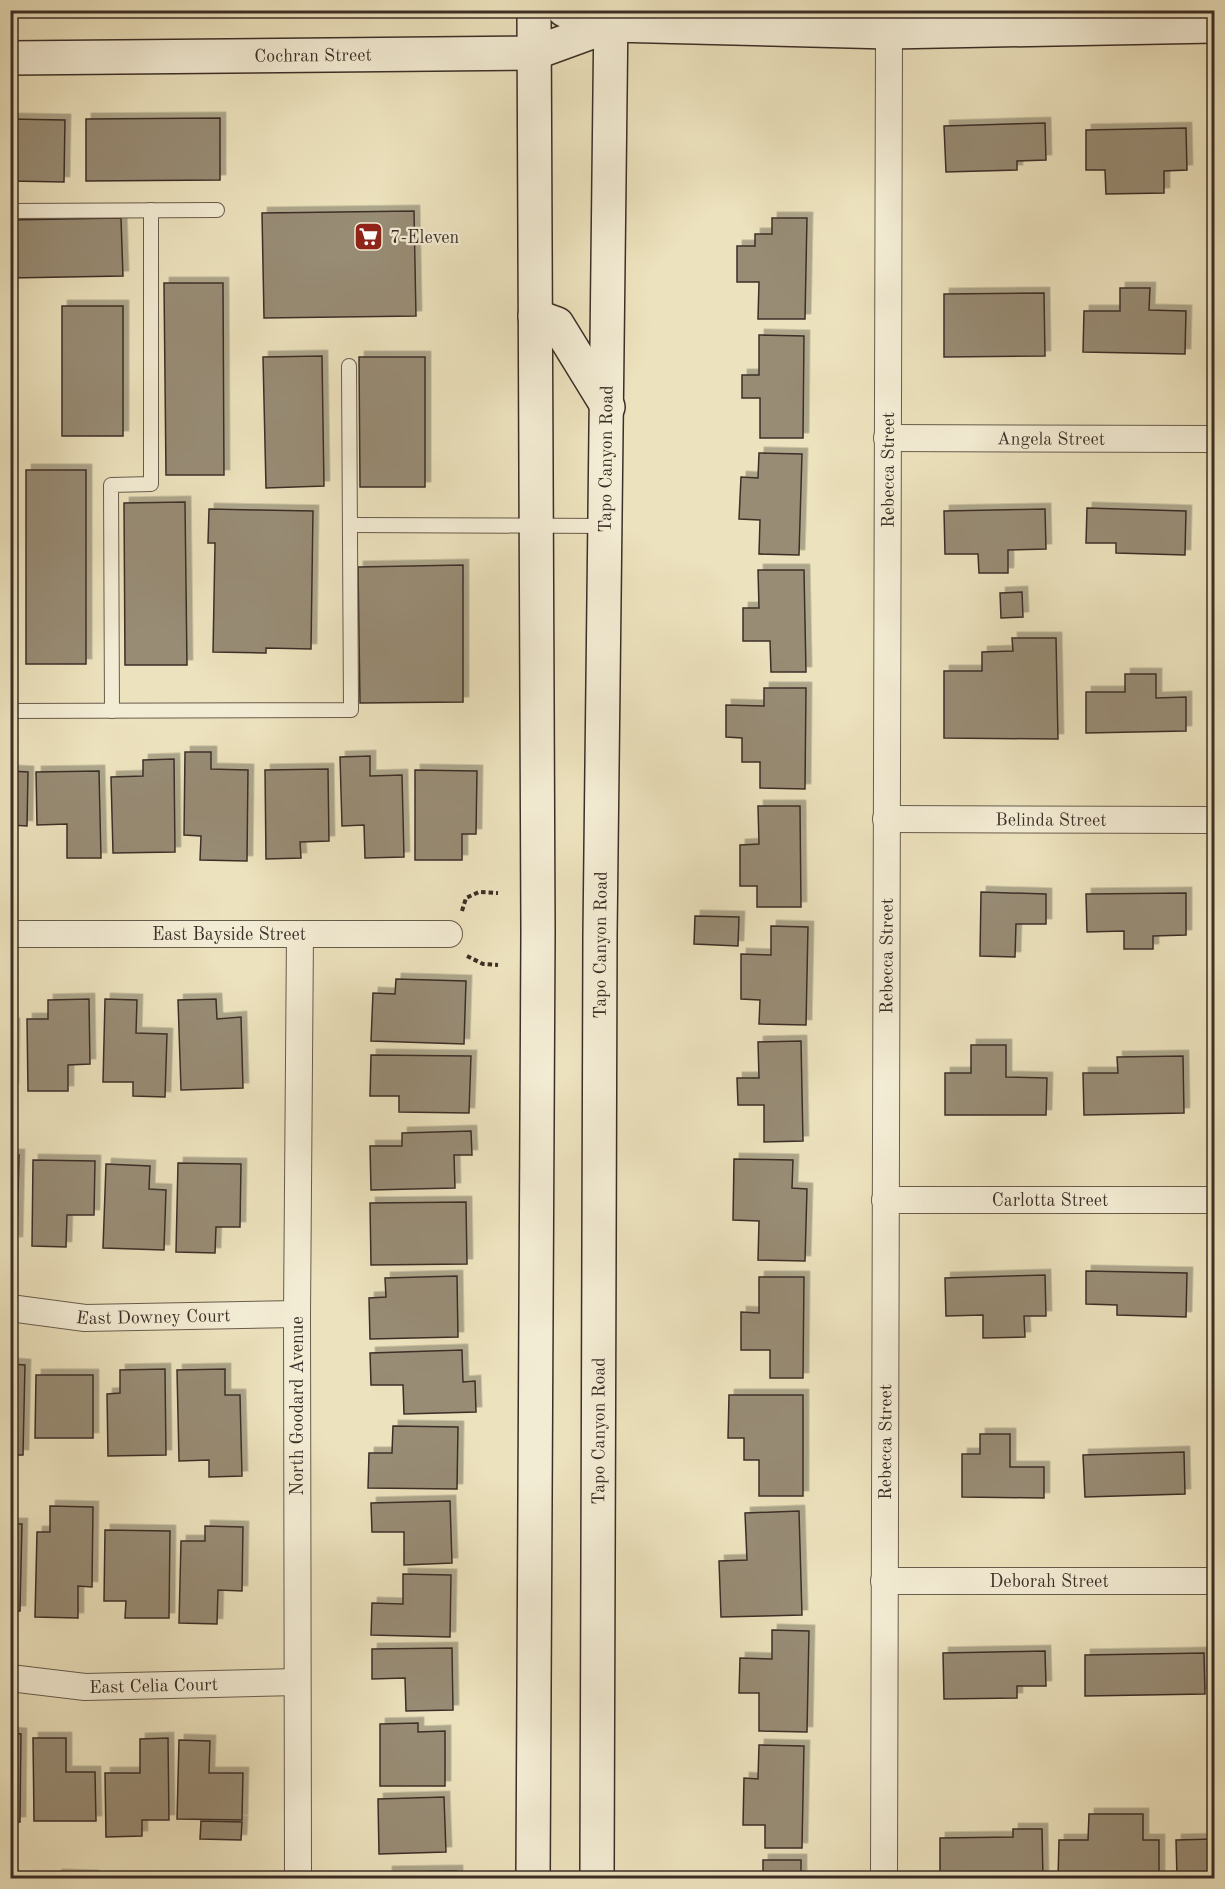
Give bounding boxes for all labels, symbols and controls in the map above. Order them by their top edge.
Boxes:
street label: Cochran Street [254,47,372,66]
supermarket icon: 7-Eleven [353,221,385,253]
place label: 7-Eleven [390,229,460,247]
street label: Tapo Canyon Road [597,385,617,533]
street label: Rebecca Street [880,412,898,528]
street label: Angela Street [997,430,1105,449]
street label: Belinda Street [995,811,1107,830]
street label: Tapo Canyon Road [592,871,611,1019]
street label: Rebecca Street [878,898,897,1014]
street label: East Bayside Street [152,926,306,944]
street label: Carlotta Street [992,1192,1108,1210]
street label: East Downey Court [75,1307,231,1328]
street label: North Goodard Avenue [289,1316,307,1496]
street label: Tapo Canyon Road [590,1357,609,1505]
street label: Rebecca Street [877,1384,895,1500]
street label: Deborah Street [989,1573,1109,1591]
street label: East Celia Court [89,1676,218,1697]

